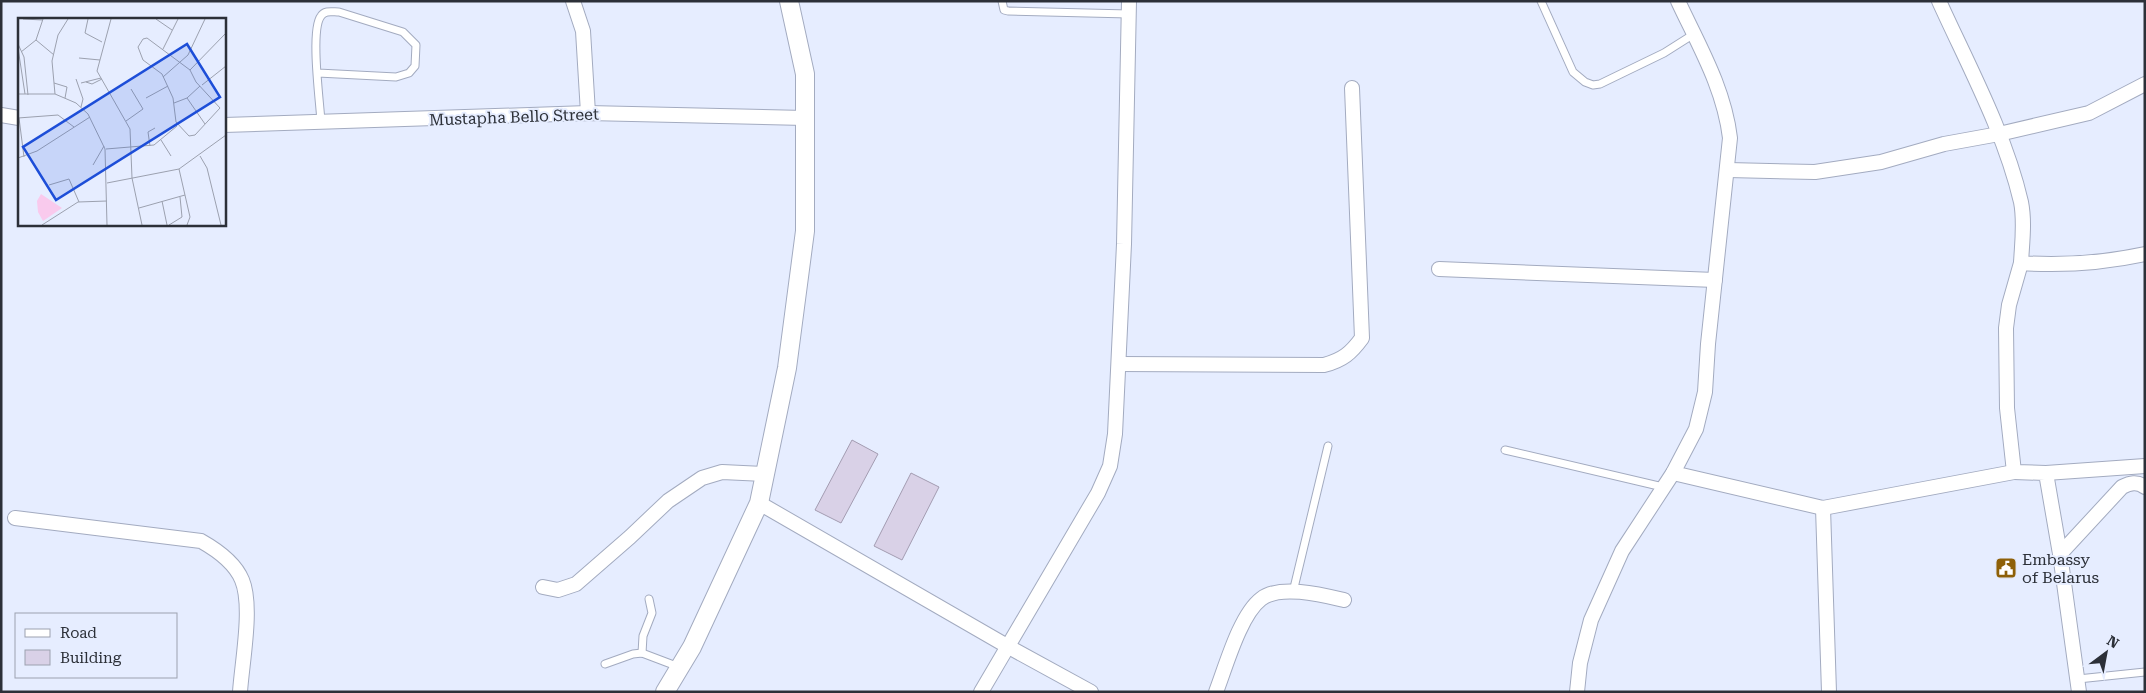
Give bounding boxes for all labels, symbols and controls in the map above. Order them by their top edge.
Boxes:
inset map [18,18,225,225]
street label: Mustapha Bello Street [429,105,599,129]
place label: Embassy of Belarus [2022,550,2099,587]
public building icon: Embassy of Belarus [1994,556,2018,580]
legend [15,613,178,678]
text: Road [60,624,97,642]
north arrow [2081,628,2131,678]
text: N [2104,632,2122,652]
text: Building [60,649,122,667]

